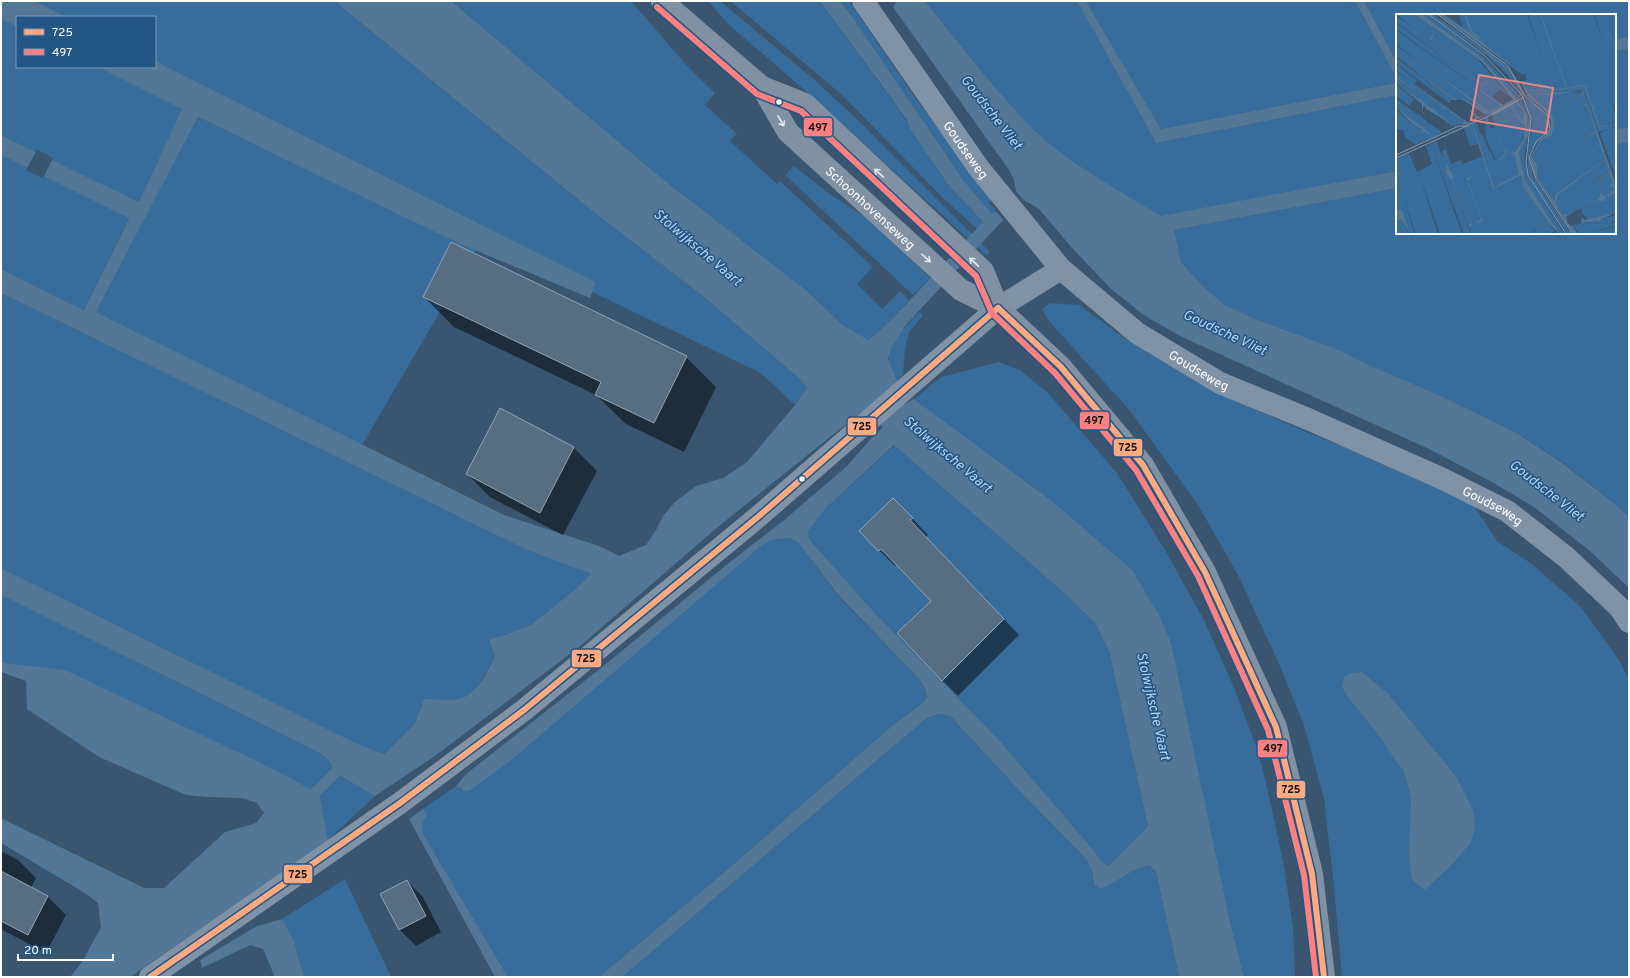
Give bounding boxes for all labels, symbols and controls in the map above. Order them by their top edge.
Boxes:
inset map [1396,14,1616,234]
legend [16,16,156,68]
text: 725 [52,25,73,41]
text: 497 [52,45,72,61]
water label: Goudsche Vliet [956,72,1026,154]
unlabelled marker [774,97,784,107]
one-way arrow [778,115,786,127]
line badge: 497 [803,117,833,137]
street label: Goudseweg [939,119,991,183]
text: 497 [808,121,828,135]
street label: Schoonhovenseweg [821,164,918,254]
one-way arrow [873,169,884,178]
water label: Stolwijksche Vaart [649,206,746,291]
one-way arrow [921,254,931,263]
one-way arrow [969,258,979,267]
water label: Goudsche Vliet [1180,307,1270,361]
street label: Goudseweg [1165,348,1231,396]
line badge: 497 [1079,411,1110,430]
water label: Stolwijksche Vaart [899,413,996,498]
text: 497 [1084,414,1104,428]
line badge: 725 [847,417,877,436]
text: 725 [852,420,872,434]
line badge: 725 [1113,438,1143,457]
text: 725 [1118,441,1138,455]
water label: Goudsche Vliet [1505,457,1588,526]
unlabelled marker [797,474,807,484]
street label: Goudseweg [1459,484,1525,530]
line badge: 725 [571,649,602,668]
water label: Stolwijksche Vaart [1132,651,1173,763]
text: 725 [576,652,596,666]
line badge: 497 [1257,739,1288,758]
text: 497 [1263,742,1283,756]
line badge: 725 [1276,780,1306,799]
text: 725 [1281,783,1301,797]
line badge: 725 [283,864,313,884]
text: 725 [288,868,308,882]
scale bar [18,936,113,962]
text: 20 m [24,943,52,959]

